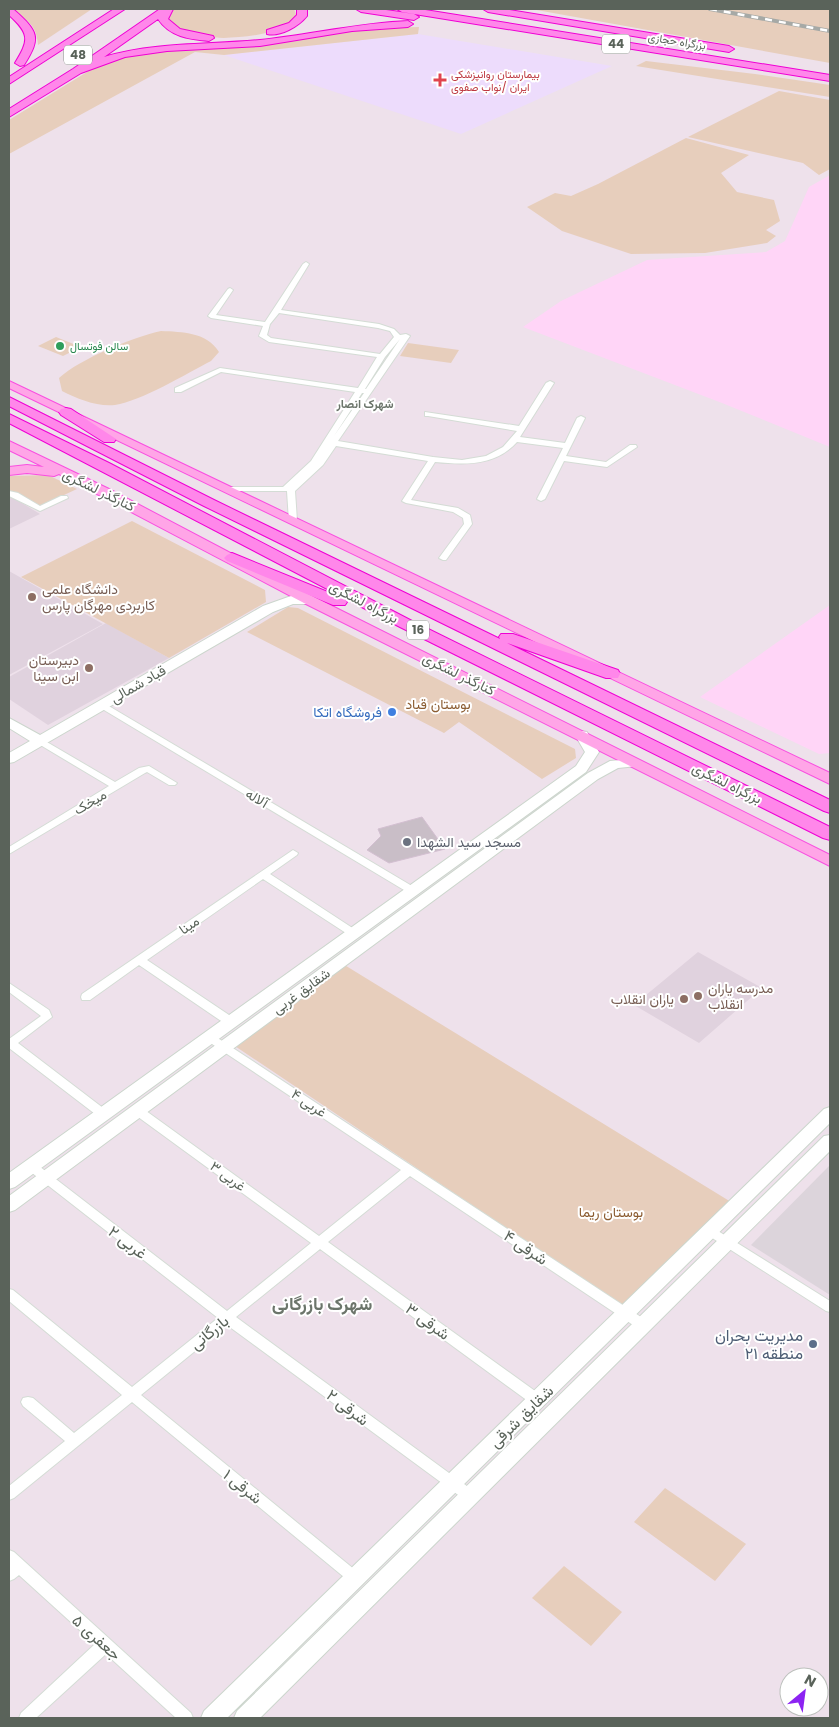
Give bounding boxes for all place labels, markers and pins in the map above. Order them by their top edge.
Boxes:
place label: بیمارستان روانپزشکی ایران /نواب صفوی [451,66,540,95]
marker: بیمارستان روانپزشکی ایران /نواب صفوی [433,73,447,87]
place label: سالن فوتسال [70,338,128,354]
marker: سالن فوتسال [54,340,66,352]
place label: دانشگاه علمی کاربردی مهرگان پارس [42,579,155,615]
marker: دانشگاه علمی کاربردی مهرگان پارس [26,591,38,603]
place label: دبیرستان ابن سینا [29,650,79,686]
marker: دبیرستان ابن سینا [83,662,95,674]
place label: فروشگاه اتکا [313,702,382,722]
marker: فروشگاه اتکا [386,706,398,718]
place label: مسجد سید الشهدا [417,832,521,852]
marker: مسجد سید الشهدا [401,836,413,848]
place label: مدرسه یاران انقلاب [708,978,773,1014]
place label: یاران انقلاب [611,989,674,1009]
marker: مدرسه یاران انقلاب [692,990,704,1002]
marker: یاران انقلاب [678,993,690,1005]
place label: مدیریت بحران منطقه ۲۱ [715,1324,803,1365]
marker: مدیریت بحران منطقه ۲۱ [807,1338,819,1350]

